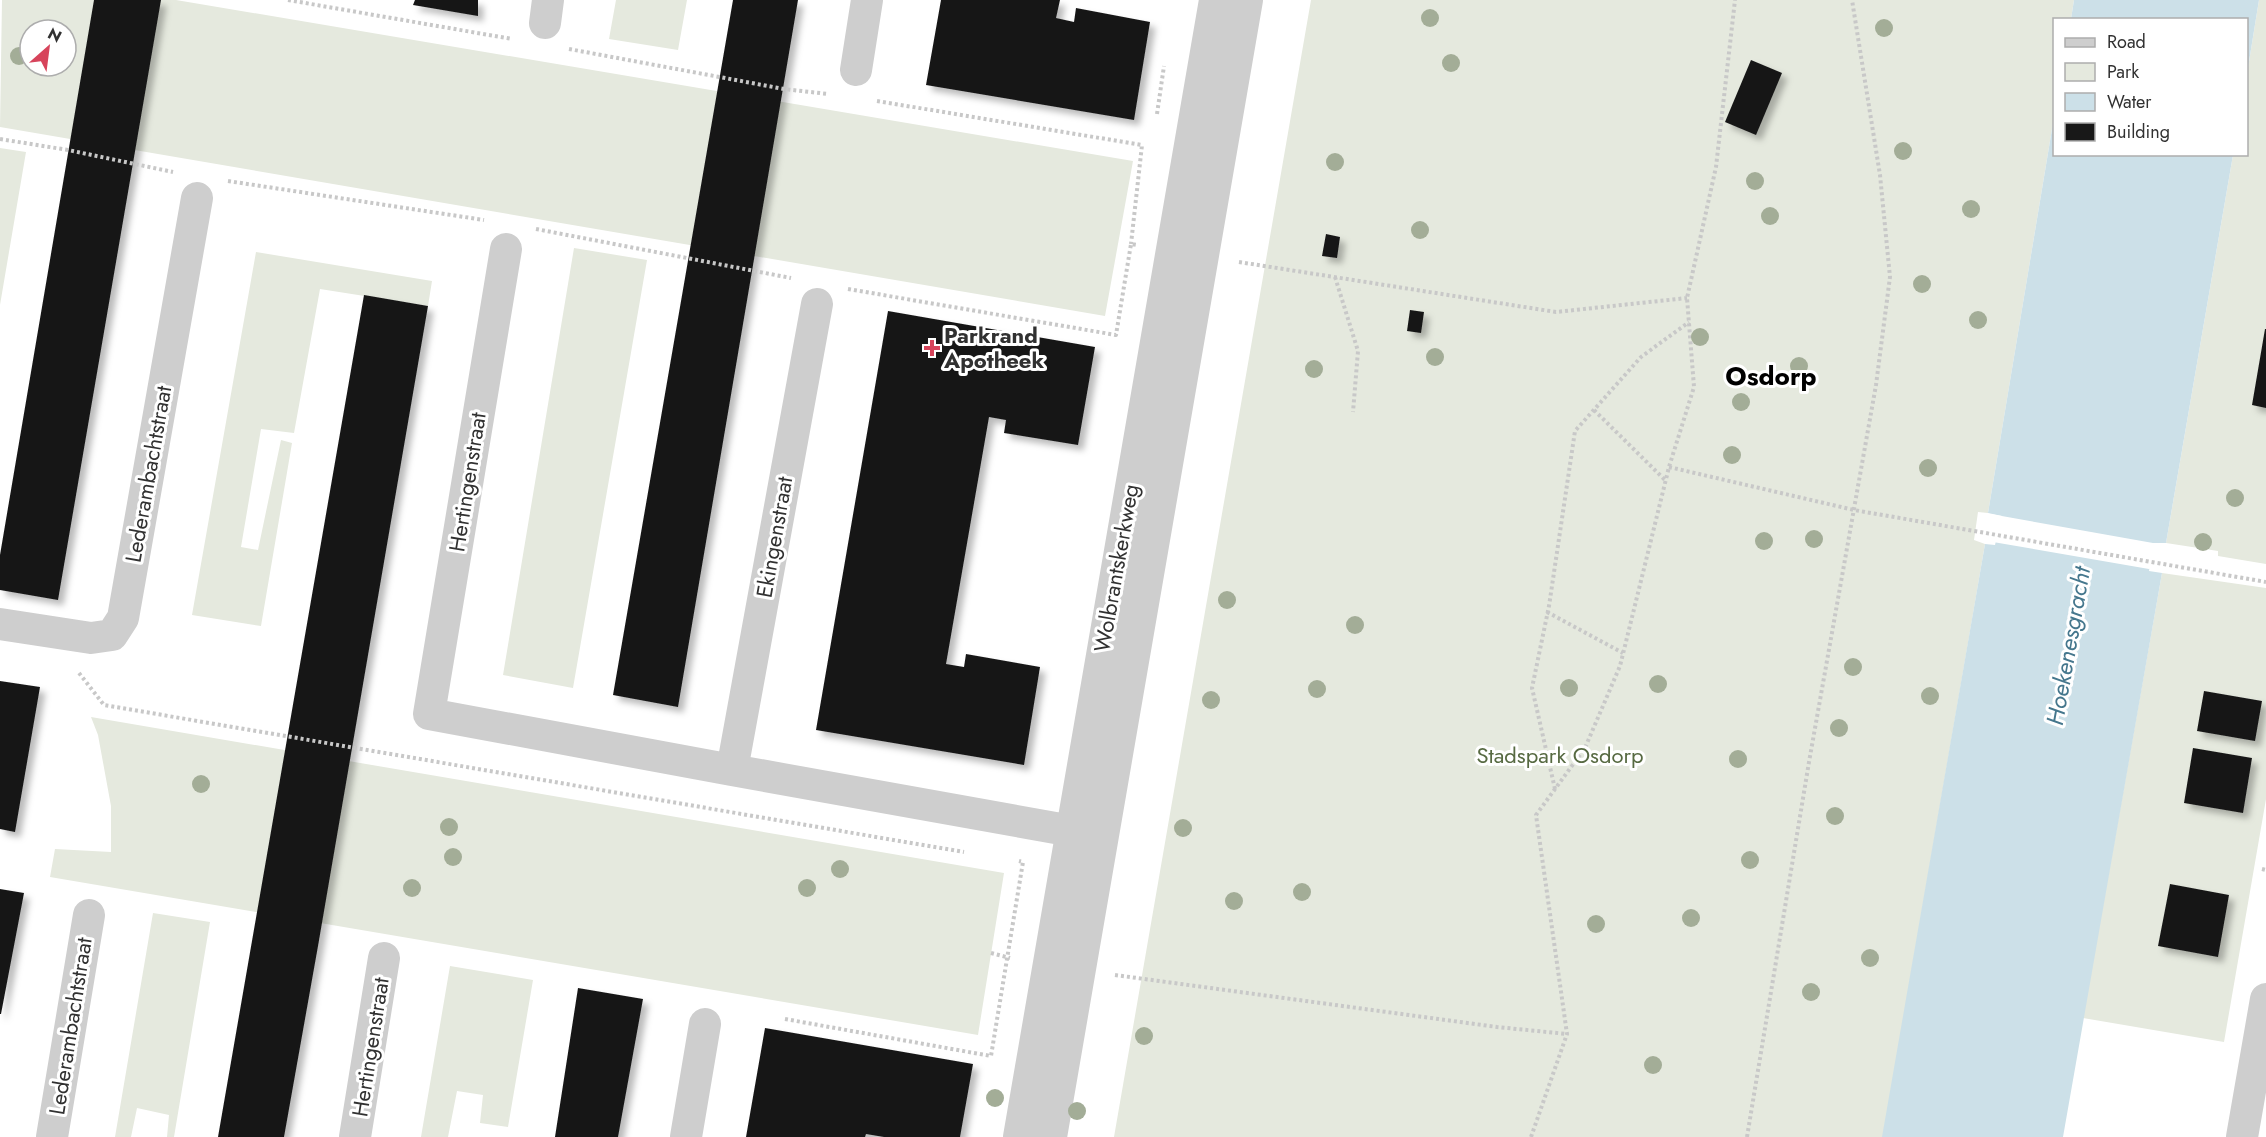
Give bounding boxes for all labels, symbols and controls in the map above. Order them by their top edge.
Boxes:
north arrow [18,18,78,78]
legend [2053,18,2248,156]
text: N [44,22,66,48]
text: Road [2107,29,2146,55]
text: Park [2107,59,2139,85]
text: Water [2107,89,2152,115]
text: Building [2107,119,2170,145]
place label: Parkrand Apotheek [943,319,1044,376]
marker: Parkrand Apotheek [925,341,939,355]
district label: Osdorp [1725,357,1817,395]
street label: Lederambachtstraat [117,382,179,565]
street label: Hertingenstraat [440,409,494,554]
street label: Ekingenstraat [748,473,801,600]
street label: Wolbrantskerkweg [1085,481,1147,655]
water label: Hoekenesgracht [2037,563,2099,728]
park label: Stadspark Osdorp [1476,739,1644,771]
street label: Lederambachtstraat [40,934,100,1117]
street label: Hertingenstraat [343,974,397,1119]

